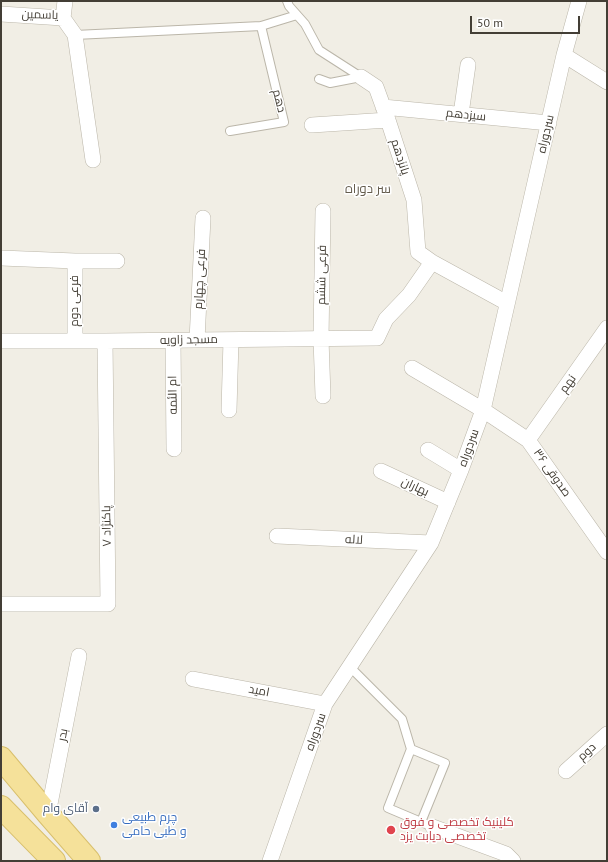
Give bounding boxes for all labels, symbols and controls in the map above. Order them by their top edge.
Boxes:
street label: یاسمین [22,7,58,23]
scale bar [472,8,582,34]
text: 50 m [477,15,503,30]
street label: دهم [269,88,289,114]
street label: سیزدهم [445,106,487,124]
street label: سردوراه [535,113,557,155]
street label: پانزدهم [387,137,413,177]
district label: سر دوراه [345,181,391,197]
street label: فرعی ششم [314,245,330,305]
street label: فرعی چهارم [191,248,209,310]
street label: فرعی دوم [68,275,82,327]
street label: مسجد زاویه [160,332,218,348]
street label: نهم [557,372,579,396]
street label: ام الئمه [165,375,181,415]
street label: سردوراه [456,427,482,469]
street label: صدوقی ۳۶ [530,446,574,500]
street label: بهاران [399,474,431,500]
street label: پاکنژاد ۷ [99,505,115,547]
street label: لاله [345,532,363,548]
street label: امید [247,682,271,700]
street label: سردوراه [303,711,329,753]
street label: بدر [55,727,71,743]
street label: دوم [575,740,599,764]
place label: آقای وام [43,802,88,816]
marker: آقای وام [91,804,101,814]
place label: چرم طبیعی و طبی حامی [122,811,187,839]
place label: کلینیک تخصصی و فوق تخصصی دیابت یزد [400,816,514,844]
marker: چرم طبیعی و طبی حامی [109,820,119,830]
marker: کلینیک تخصصی و فوق تخصصی دیابت یزد [385,824,397,836]

